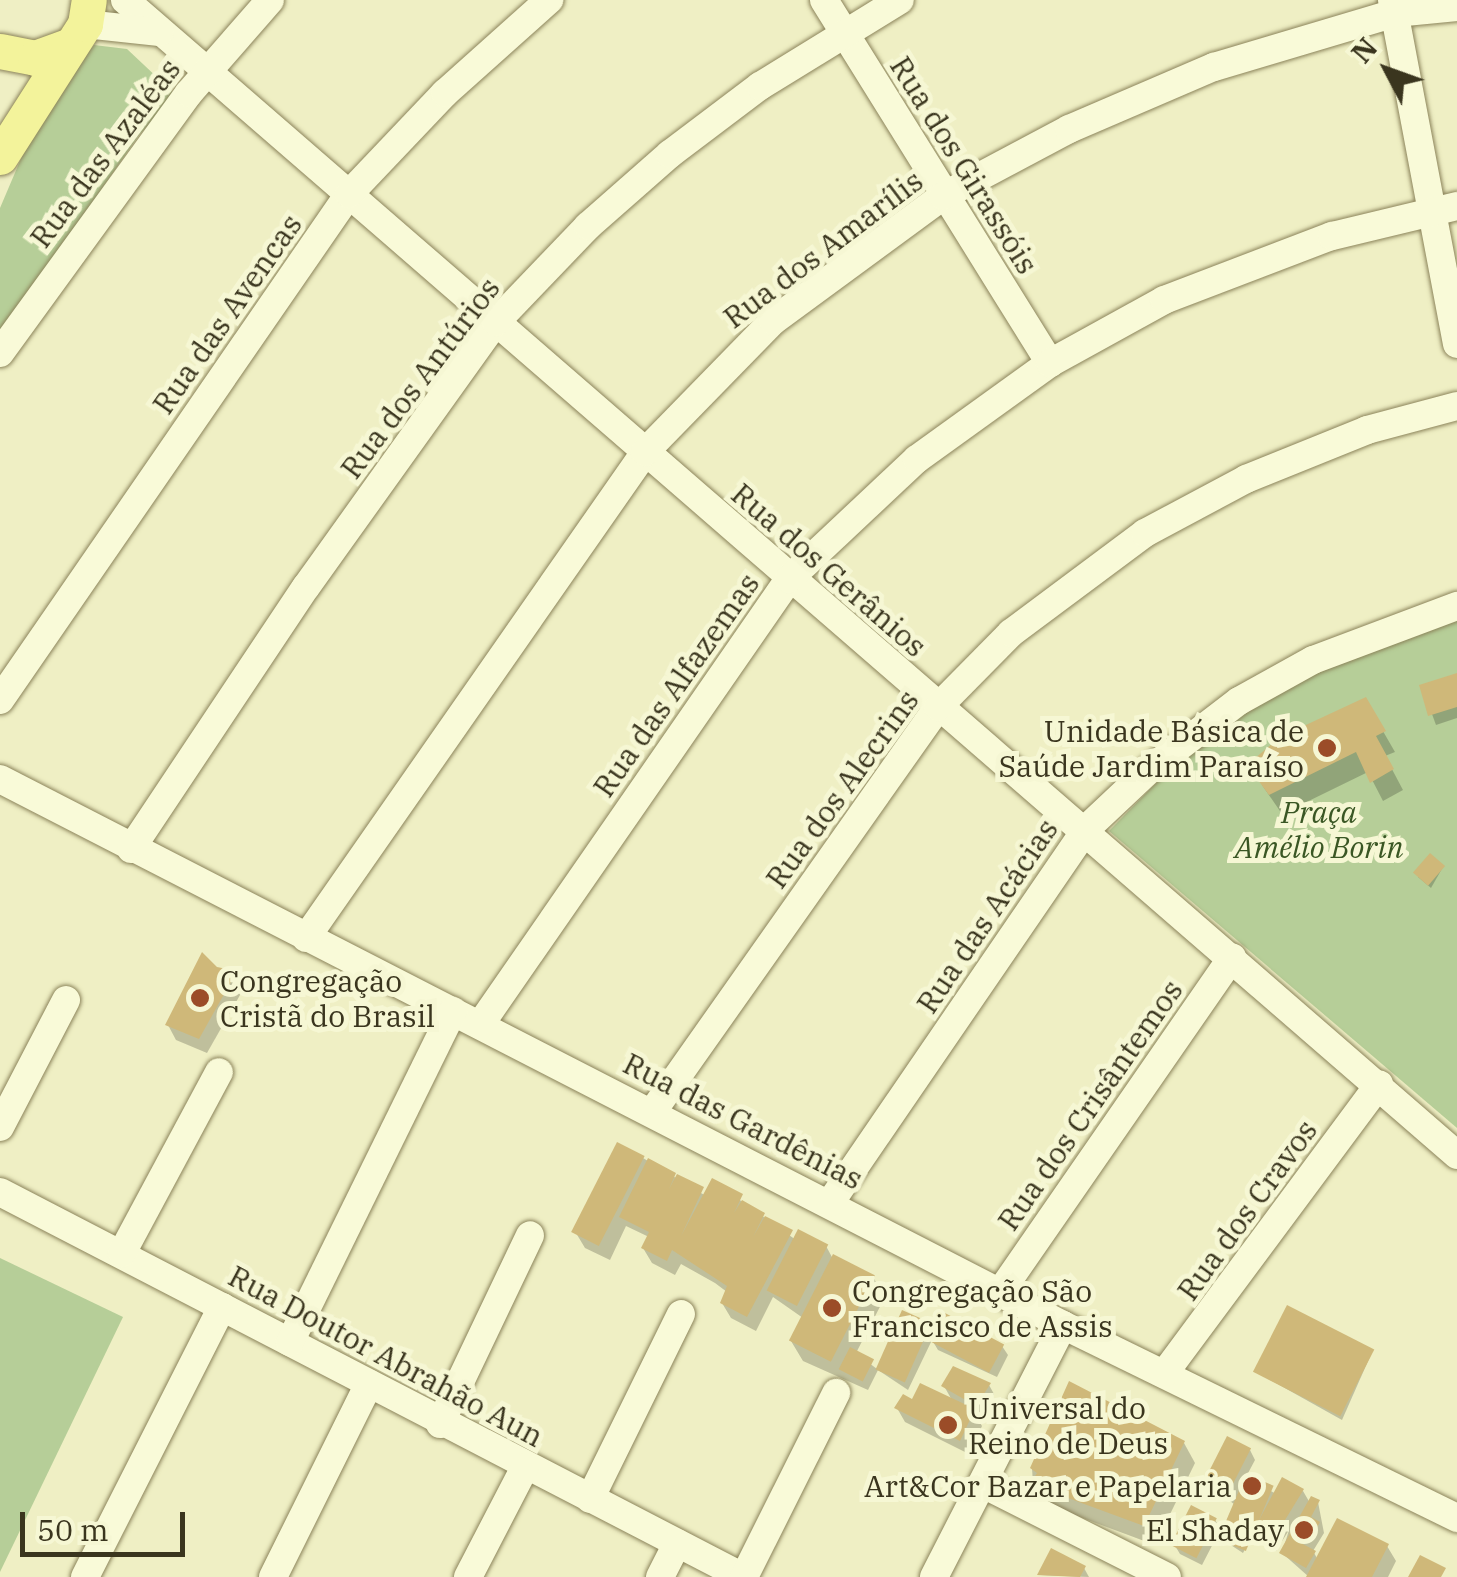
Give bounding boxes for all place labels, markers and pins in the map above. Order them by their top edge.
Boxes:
place label: Unidade Básica de Saúde Jardim Paraíso [998,713,1304,784]
marker: Unidade Básica de Saúde Jardim Paraíso [1314,735,1340,761]
place label: Congregação Cristã do Brasil [220,963,435,1034]
marker: Congregação Cristã do Brasil [189,987,211,1009]
place label: Congregação São Francisco de Assis [852,1273,1113,1344]
marker: Congregação São Francisco de Assis [821,1297,843,1319]
place label: Universal do Reino de Deus [968,1390,1168,1460]
marker: Universal do Reino de Deus [937,1414,959,1436]
place label: Art&Cor Bazar e Papelaria [864,1468,1232,1504]
marker: Art&Cor Bazar e Papelaria [1241,1475,1263,1497]
place label: El Shaday [1146,1512,1284,1548]
marker: El Shaday [1293,1519,1315,1541]

